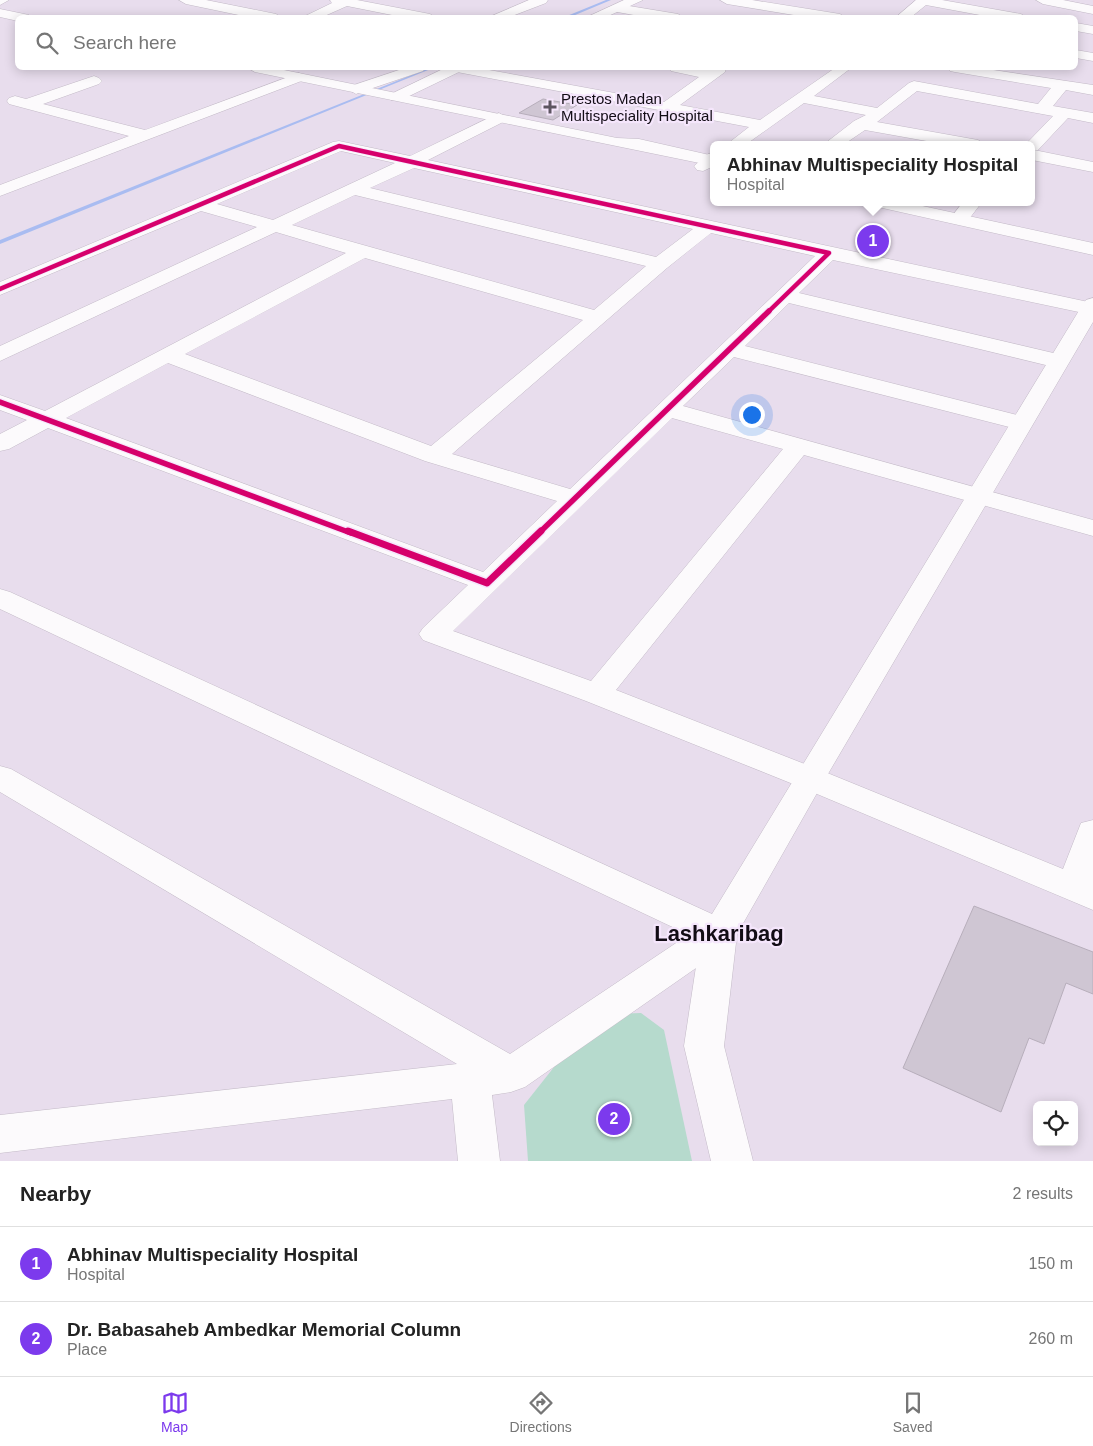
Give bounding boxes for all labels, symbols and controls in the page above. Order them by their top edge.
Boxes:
search box [15,15,1078,70]
icon: search [33,29,61,57]
text: Search here [73,32,177,53]
place label: Prestos Madan Multispeciality Hospital [561,90,713,124]
marker: Prestos Madan Multispeciality Hospital [543,100,557,114]
popup [710,141,1035,206]
text: Abhinav Multispeciality Hospital [727,154,1018,175]
text: Hospital [727,176,785,193]
pin: 1 [857,222,889,260]
your location [739,402,765,428]
district label: Lashkaribag [654,921,784,946]
pin: 2 [598,1100,630,1138]
map controls [1033,1101,1078,1146]
button: locate [1033,1101,1078,1146]
text: Nearby [20,1182,91,1205]
text: 2 results [1013,1185,1073,1202]
text: Abhinav Multispeciality Hospital [67,1244,358,1265]
text: 1 [32,1255,40,1272]
text: 150 m [1029,1255,1073,1272]
text: Hospital [67,1266,125,1283]
text: Dr. Babasaheb Ambedkar Memorial Column [67,1319,461,1340]
text: 2 [32,1330,40,1347]
text: 260 m [1029,1330,1073,1347]
text: Place [67,1341,107,1358]
tab: Map [161,1389,189,1435]
tab: Directions [510,1389,572,1435]
tab: Saved [893,1389,932,1435]

